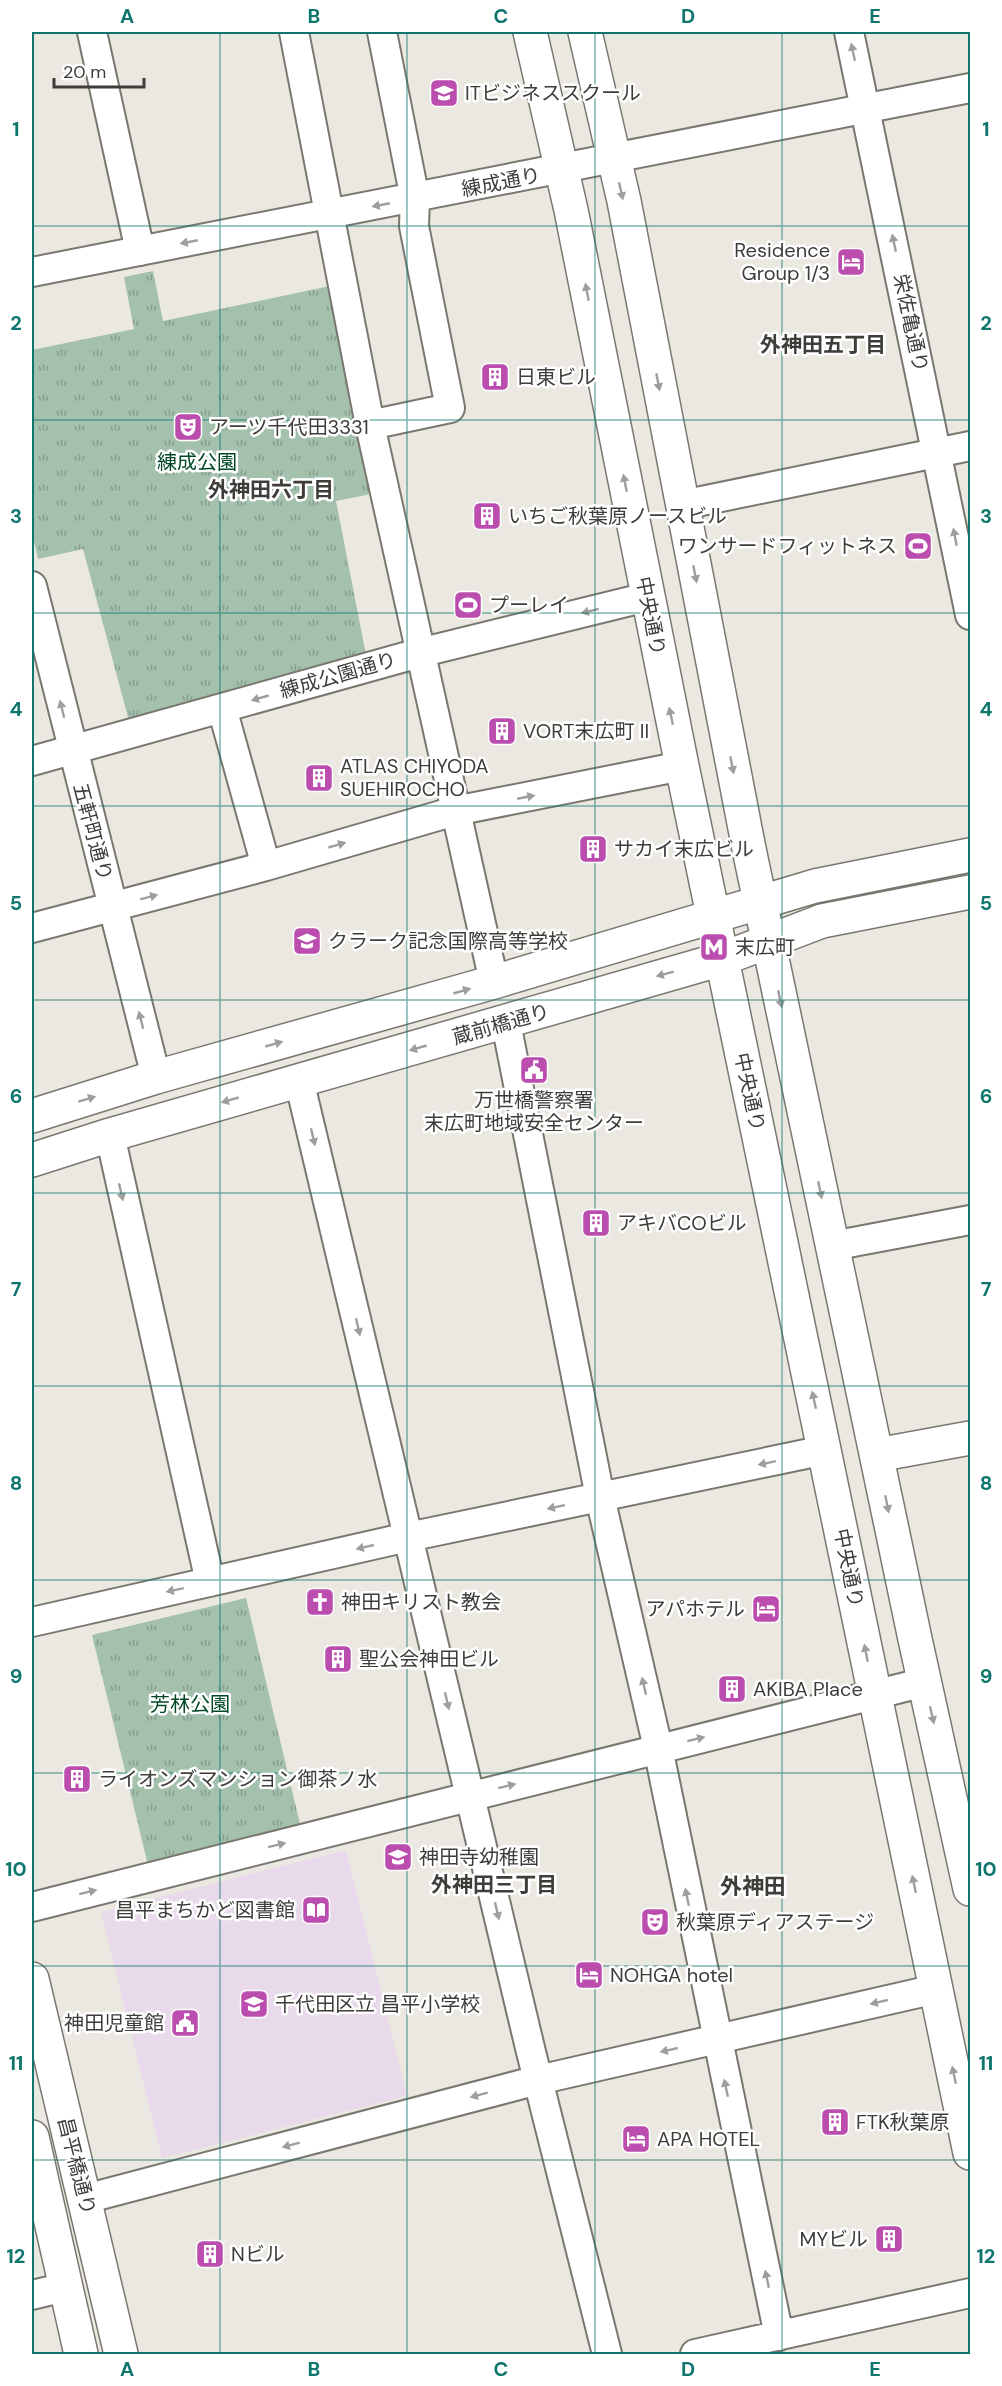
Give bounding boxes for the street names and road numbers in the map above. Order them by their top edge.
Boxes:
street label: 練成通り [459,162,543,202]
street label: 栄佐亀通り [888,271,934,375]
street label: 中央通り [631,574,671,658]
street label: 練成公園通り [277,646,399,704]
street label: 五軒町通り [68,780,118,884]
street label: 蔵前橋通り [449,998,553,1050]
street label: 中央通り [729,1050,771,1134]
street label: 中央通り [829,1526,869,1610]
street label: 昌平橋通り [52,2114,102,2218]

